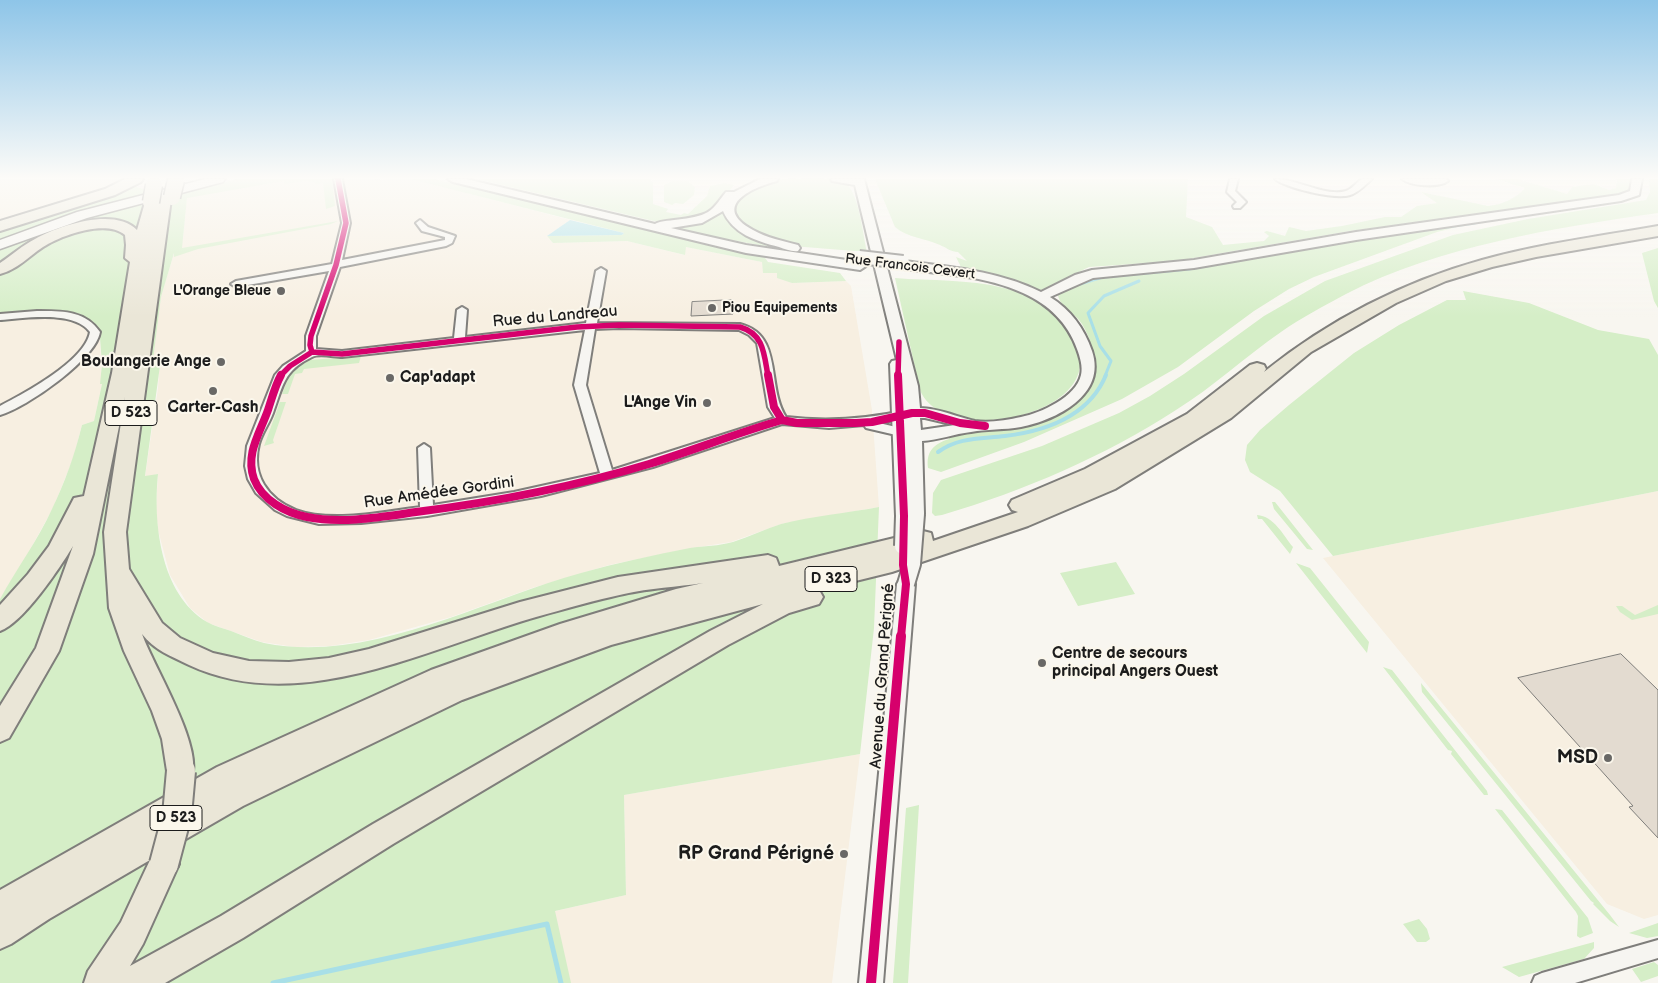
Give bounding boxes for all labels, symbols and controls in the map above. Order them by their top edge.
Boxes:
street label: Rue Francois Cevert [844,251,976,283]
place label: L'Orange Bleue [173,283,271,299]
marker: L'Orange Bleue [275,285,287,297]
place label: Piou Equipements [722,300,837,316]
street label: Rue du Landreau [492,302,618,332]
marker: Piou Equipements [706,302,718,314]
place label: Boulangerie Ange [81,352,211,372]
marker: Boulangerie Ange [215,356,227,368]
place label: Cap'adapt [400,368,475,388]
marker: Cap'adapt [384,372,396,384]
marker: Carter-Cash [207,385,219,397]
place label: L'Ange Vin [624,393,697,413]
marker: L'Ange Vin [701,397,713,409]
place label: Carter-Cash [168,398,258,418]
road number: D 523 [105,400,157,426]
street label: Rue Amédée Gordini [363,473,515,513]
road number: D 323 [805,566,857,592]
street label: Avenue du Grand Périgné [867,583,899,769]
place label: Centre de secours principal Angers Ouest [1052,644,1218,682]
marker: Centre de secours principal Angers Ouest [1036,657,1048,669]
place label: MSD [1557,747,1598,769]
marker: MSD [1602,752,1614,764]
road number: D 523 [150,806,202,830]
place label: RP Grand Périgné [678,843,834,865]
marker: RP Grand Périgné [838,848,850,860]

